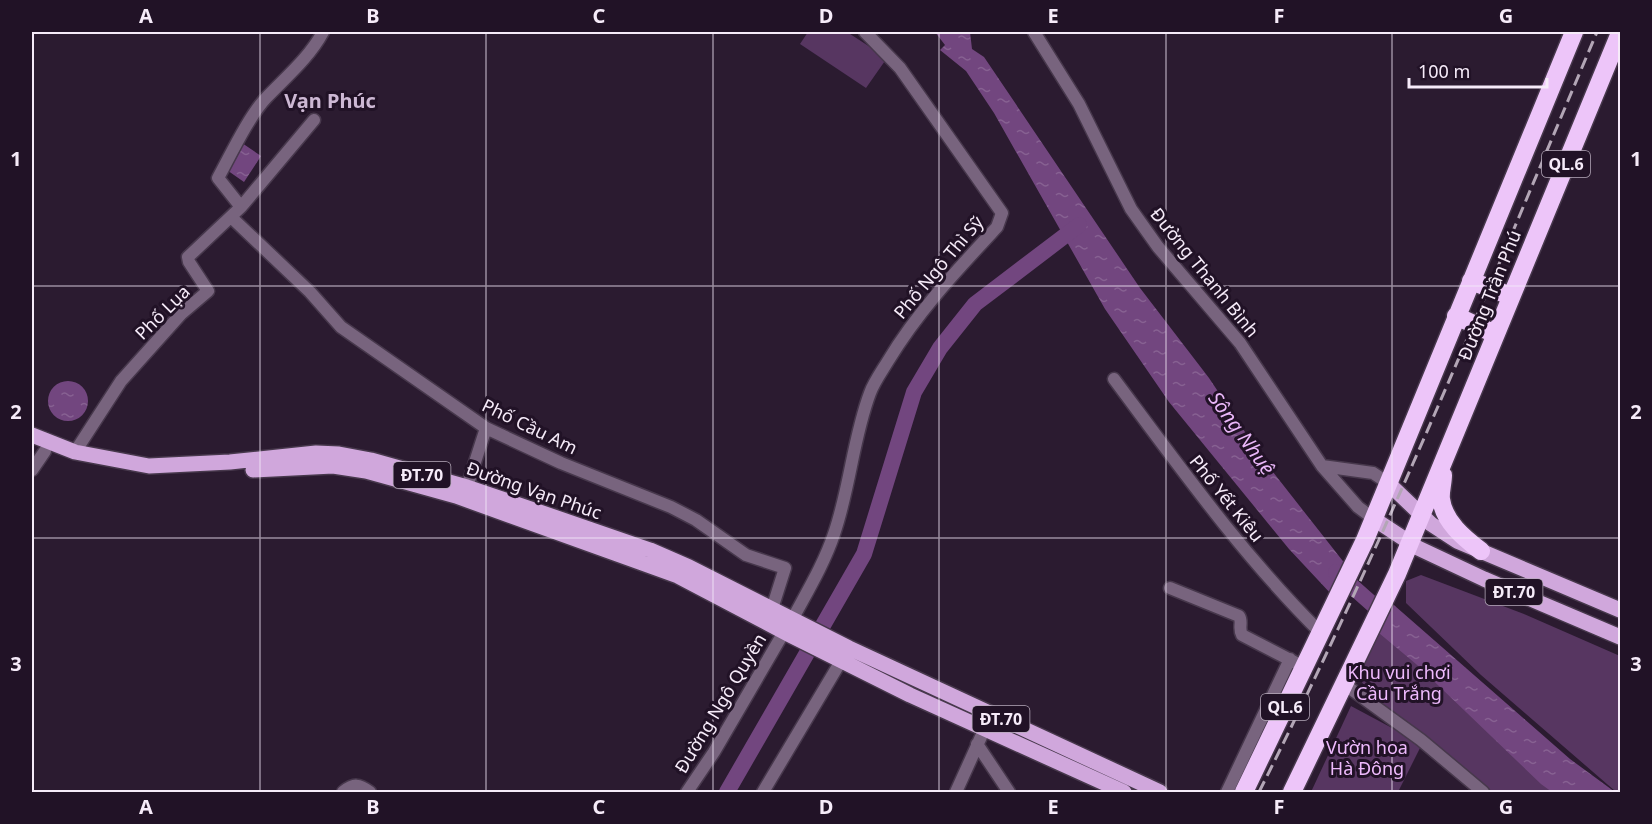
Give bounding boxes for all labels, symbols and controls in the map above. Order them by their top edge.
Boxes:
text: A [139,2,153,29]
text: B [366,2,380,29]
text: C [593,2,606,29]
text: D [819,2,833,29]
text: E [1047,2,1059,29]
text: F [1274,2,1284,29]
text: G [1499,2,1513,29]
scale bar [1409,51,1547,89]
text: 100 m [1418,59,1470,83]
district label: Vạn Phúc [284,87,376,114]
text: 1 [10,145,22,172]
text: 1 [1630,145,1642,172]
road number: QL.6 [1542,151,1590,177]
street label: Đường Thanh Bình [1145,202,1265,342]
street label: Phố Ngô Thì Sỹ [888,210,989,324]
street label: Đường Trần Phú [1452,226,1526,364]
street label: Phố Lụa [129,279,195,345]
water label: Sông Nhuệ [1203,386,1281,480]
street label: Phố Cầu Am [478,393,582,459]
text: 2 [10,398,22,425]
text: 2 [1630,398,1642,425]
street label: Phố Yết Kiêu [1185,450,1269,546]
street label: Đường Vạn Phúc [463,456,605,524]
road number: ĐT.70 [394,462,450,488]
road number: ĐT.70 [1486,579,1543,605]
street label: Đường Ngô Quyền [669,629,771,777]
text: 3 [10,650,22,677]
text: 3 [1630,650,1642,677]
park label: Khu vui chơi Cầu Trắng [1347,660,1451,705]
road number: QL.6 [1261,694,1309,720]
road number: ĐT.70 [972,706,1030,732]
park label: Vườn hoa Hà Đông [1326,735,1408,780]
text: A [139,793,153,820]
text: B [366,793,380,820]
text: C [593,793,606,820]
text: D [819,793,833,820]
text: E [1047,793,1059,820]
text: F [1274,793,1284,820]
text: G [1499,793,1513,820]

